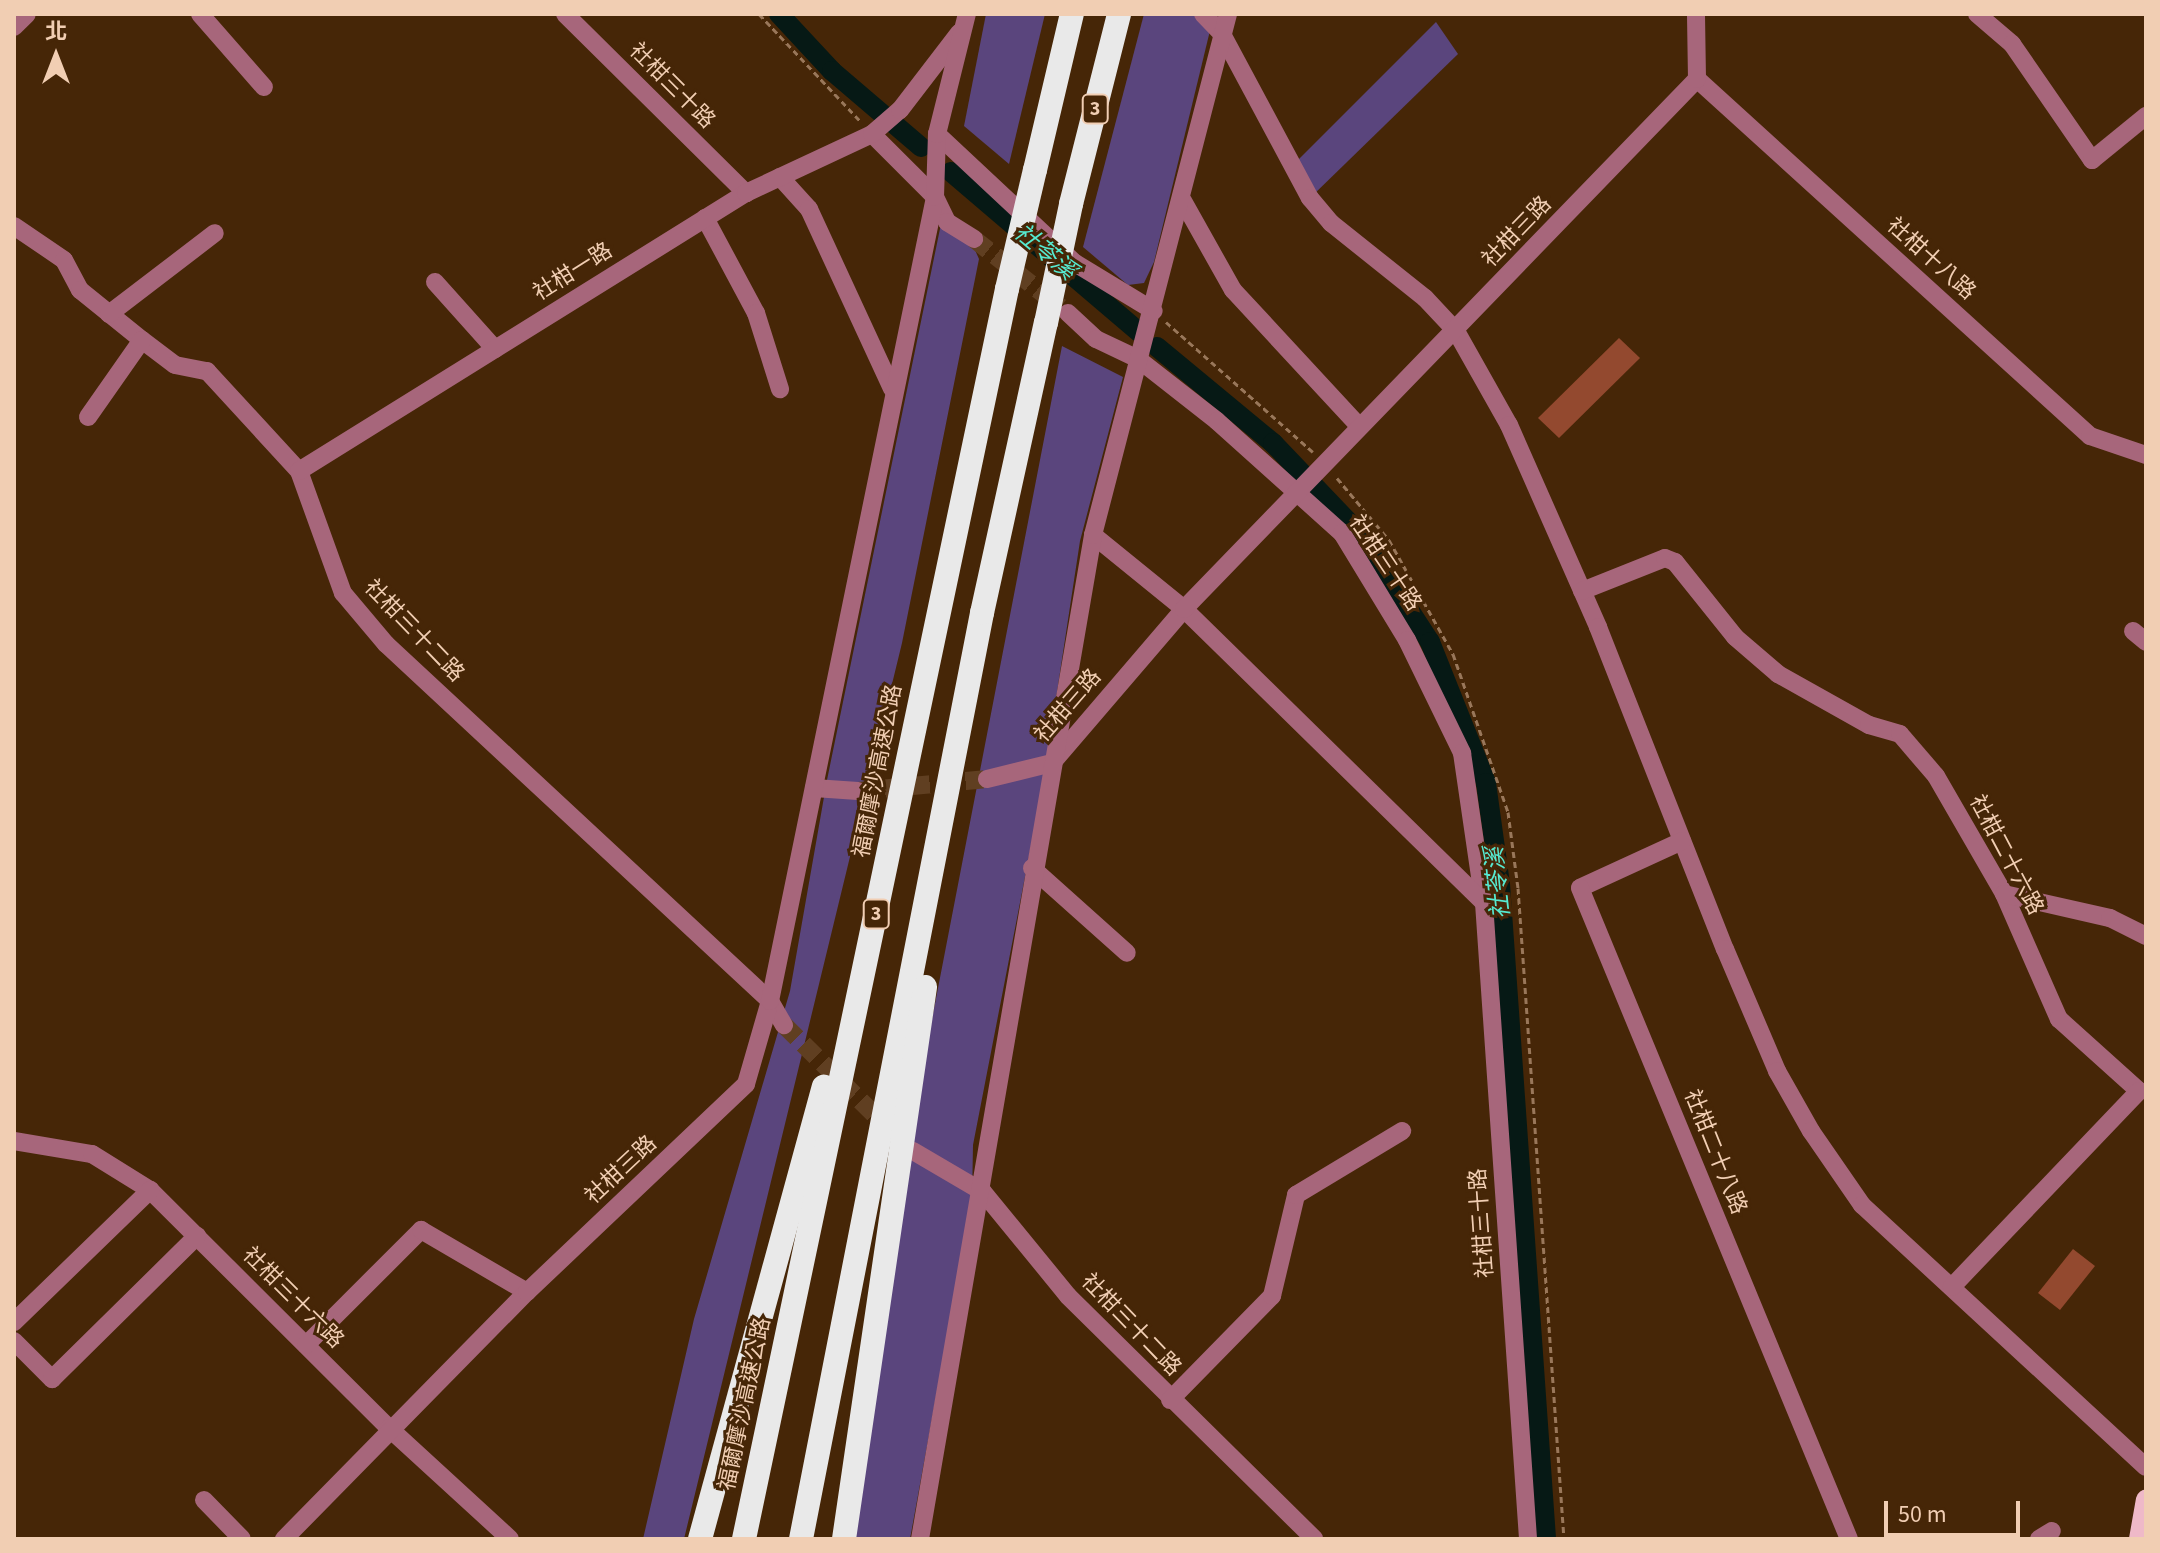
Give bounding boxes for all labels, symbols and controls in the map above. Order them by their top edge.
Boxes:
north arrow [16,16,96,96]
text: 北 [45,16,67,48]
street label: 社柑三十路 [624,38,720,134]
road number: 3 [1081,93,1109,125]
street label: 社柑三路 [1477,191,1557,273]
street label: 社柑十八路 [1881,212,1981,306]
water label: 社苓溪 [1008,218,1082,286]
street label: 社柑一路 [529,237,617,307]
street label: 社柑三十路 [1343,510,1427,616]
street label: 社柑三十二路 [359,574,469,688]
street label: 社柑三路 [1029,664,1107,748]
street label: 福爾摩沙高速公路 [848,682,908,860]
street label: 社柑二十六路 [1963,791,2049,919]
water label: 社苓溪 [1480,846,1516,920]
road number: 3 [862,898,890,930]
street label: 社柑二十八路 [1678,1086,1752,1218]
street label: 社柑三路 [580,1130,662,1210]
street label: 社柑三十路 [1465,1167,1499,1279]
street label: 社柑三十六路 [237,1242,349,1354]
street label: 社柑三十二路 [1076,1268,1186,1382]
street label: 福爾摩沙高速公路 [714,1315,776,1493]
scale bar [1888,1485,2024,1535]
text: 50 m [1898,1497,1947,1532]

